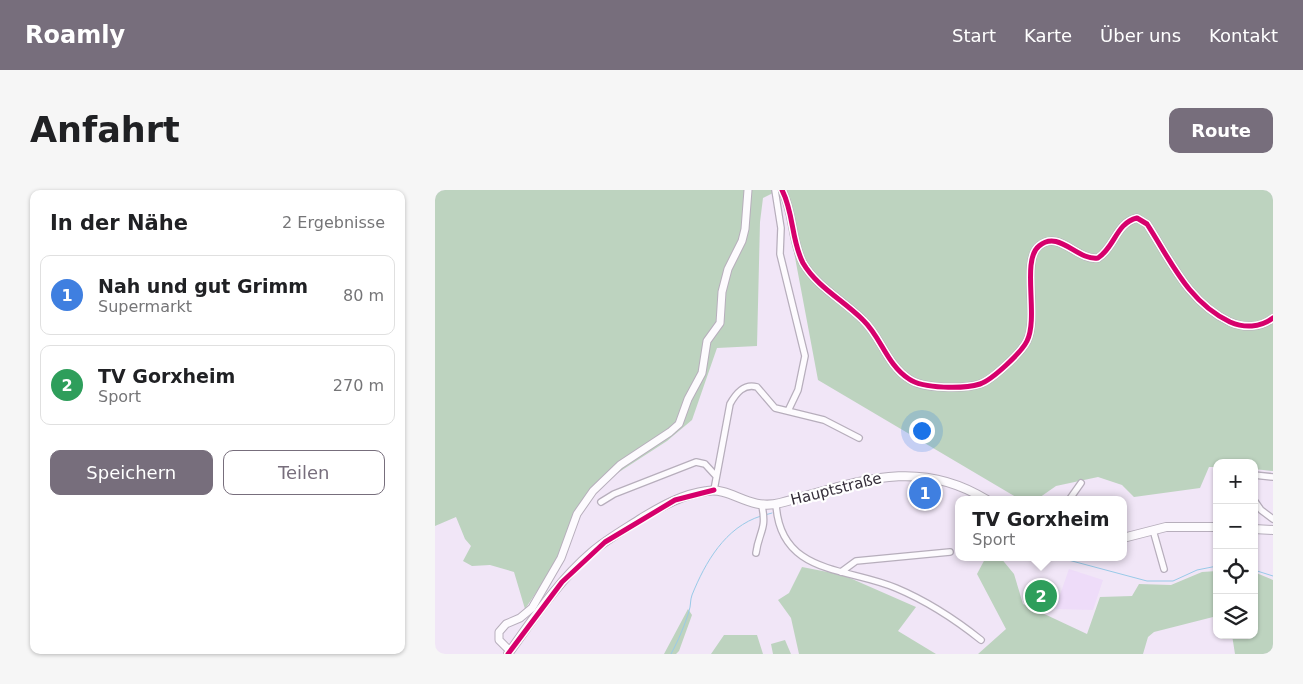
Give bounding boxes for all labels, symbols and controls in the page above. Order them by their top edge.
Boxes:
text: Roamly [25,21,125,49]
text: Start [952,25,996,46]
text: Karte [1024,25,1072,46]
text: Über uns [1100,25,1181,46]
text: Kontakt [1209,25,1278,46]
button: Route [1169,108,1273,153]
text: Anfahrt [30,110,180,150]
text: In der Nähe [50,211,188,235]
text: 2 Ergebnisse [282,213,385,232]
text: Nah und gut Grimm [98,275,308,297]
text: 1 [61,286,73,305]
text: 80 m [343,286,384,305]
text: Supermarkt [98,297,192,316]
text: TV Gorxheim [98,365,235,387]
text: 2 [61,376,73,395]
text: 270 m [333,376,384,395]
text: Sport [98,387,141,406]
your location [909,418,935,444]
button: Speichern [50,450,213,495]
button: Teilen [223,450,385,495]
map controls [1213,459,1258,639]
button: + [1213,459,1258,504]
street label: Hauptstraße [789,469,883,509]
pin: 1 [909,474,941,512]
popup [955,496,1127,561]
button: − [1213,504,1258,549]
text: TV Gorxheim [972,508,1110,530]
text: Sport [972,530,1015,549]
button: locate [1213,549,1258,594]
pin: 2 [1025,577,1057,615]
button: layers [1213,594,1258,639]

